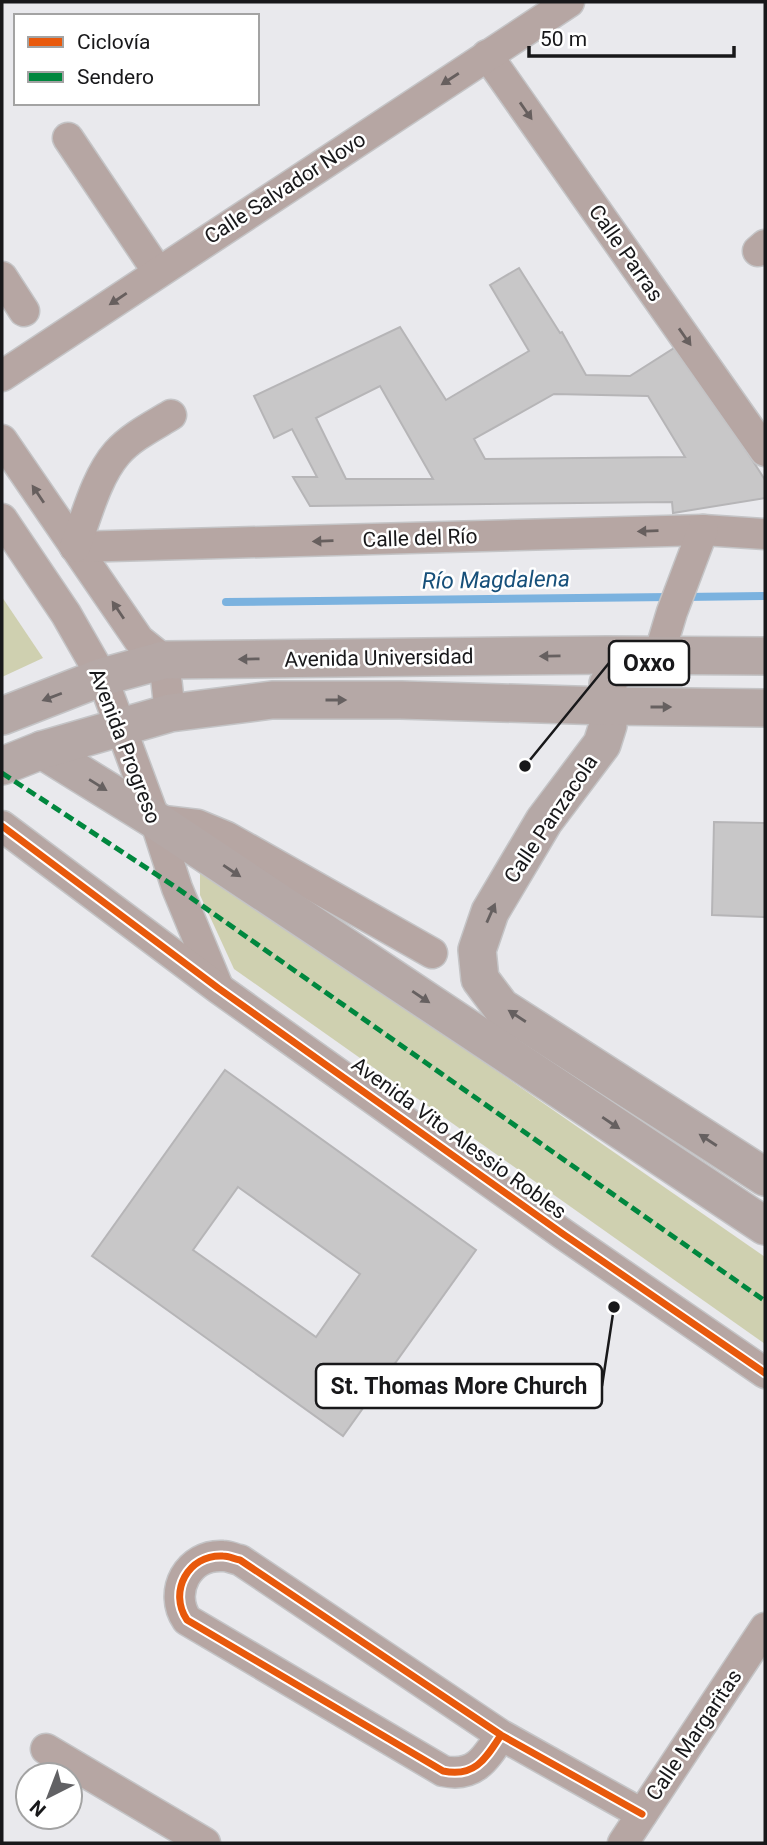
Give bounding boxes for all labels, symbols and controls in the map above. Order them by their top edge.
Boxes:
legend [14,14,259,105]
scale bar [529,14,734,58]
text: 50 m [540,27,587,51]
text: Ciclovía [77,30,151,54]
text: Sendero [77,65,154,89]
one-way arrow [441,72,459,86]
one-way arrow [519,102,533,120]
street label: Calle Salvador Novo [200,127,370,249]
street label: Calle Parras [584,200,668,306]
one-way arrow [108,293,127,306]
one-way arrow [678,328,692,346]
one-way arrow [31,485,45,503]
street label: Calle del Río [362,524,478,552]
one-way arrow [637,526,659,537]
one-way arrow [312,535,334,546]
water label: Río Magdalena [422,565,570,595]
one-way arrow [112,601,125,620]
callout: Oxxo [609,641,689,685]
street label: Avenida Universidad [284,644,474,672]
one-way arrow [539,650,561,662]
text: Oxxo [623,650,675,677]
one-way arrow [238,653,260,665]
street label: Avenida Progreso [84,665,166,827]
one-way arrow [41,691,62,702]
one-way arrow [325,694,347,706]
one-way arrow [650,701,672,713]
street label: Calle Panzacola [499,750,603,888]
one-way arrow [89,779,108,791]
one-way arrow [222,865,242,878]
one-way arrow [485,903,497,923]
one-way arrow [412,990,431,1003]
one-way arrow [507,1010,526,1023]
street label: Avenida Vito Alessio Robles [347,1052,571,1224]
one-way arrow [602,1116,620,1130]
one-way arrow [698,1133,718,1146]
callout: St. Thomas More Church [316,1364,602,1408]
text: St. Thomas More Church [331,1373,587,1400]
street label: Calle Margaritas [641,1665,747,1805]
north arrow [14,1761,84,1831]
text: N [25,1795,51,1821]

